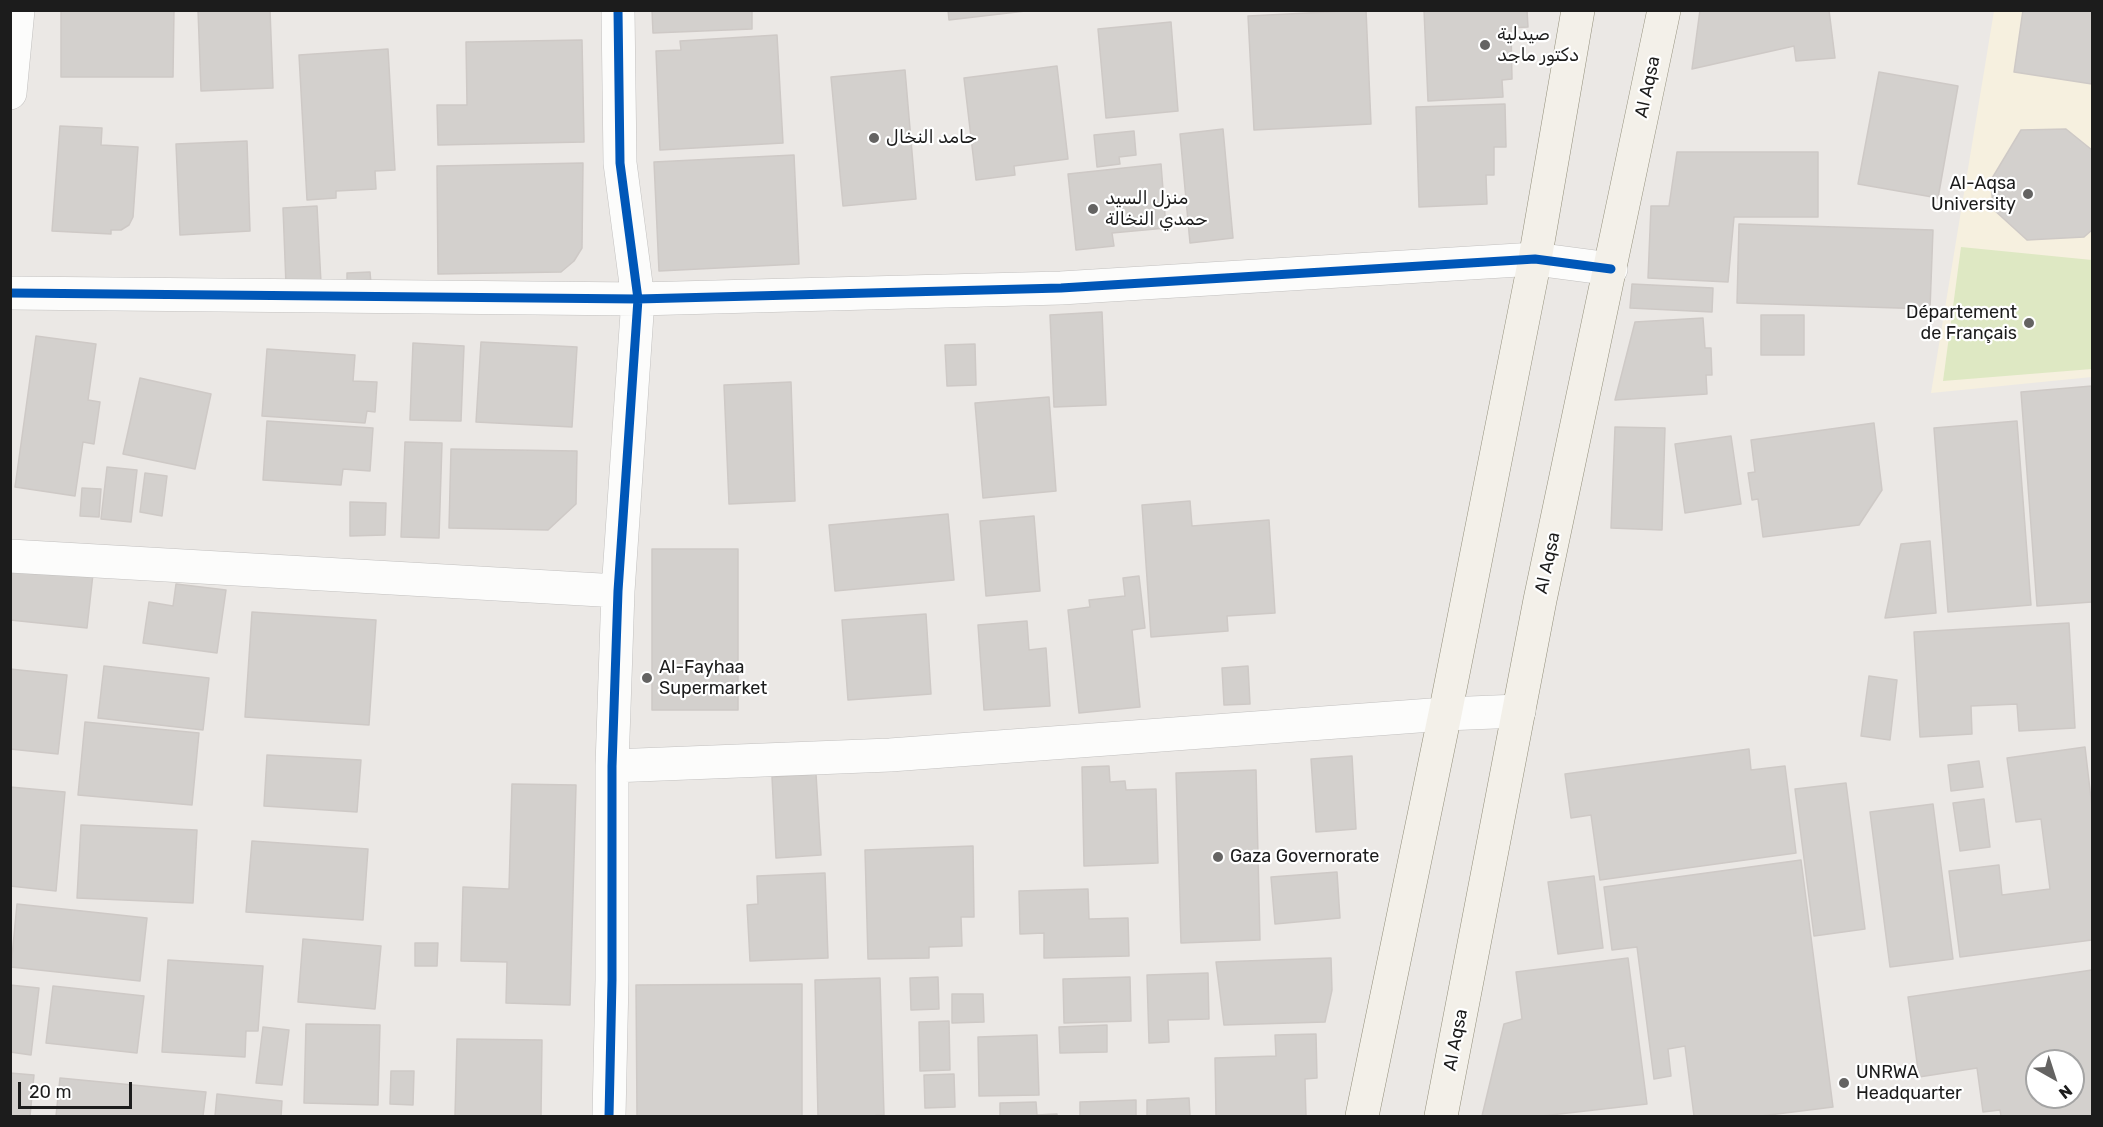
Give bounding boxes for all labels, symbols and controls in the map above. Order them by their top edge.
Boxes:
place label: صيدلية دكتور ماجد [1497,24,1579,66]
marker: صيدلية دكتور ماجد [1478,38,1492,52]
street label: Al Aqsa [1631,54,1665,120]
place label: حامد النخال [886,127,977,149]
marker: حامد النخال [867,131,881,145]
place label: Al-Aqsa University [1931,173,2016,216]
marker: Al-Aqsa University [2021,187,2035,201]
place label: منزل السيد حمدي النخالة [1105,188,1208,230]
marker: منزل السيد حمدي النخالة [1086,202,1100,216]
place label: Département de Français [1906,302,2017,344]
marker: Département de Français [2022,316,2036,330]
street label: Al Aqsa [1531,530,1565,596]
place label: Al-Fayhaa Supermarket [659,657,767,700]
marker: Al-Fayhaa Supermarket [640,671,654,685]
place label: Gaza Governorate [1230,846,1379,868]
marker: Gaza Governorate [1211,850,1225,864]
street label: Al Aqsa [1439,1007,1473,1073]
north arrow [2025,1049,2085,1109]
place label: UNRWA Headquarter [1856,1062,1962,1104]
scale bar [21,1070,135,1108]
marker: UNRWA Headquarter [1837,1076,1851,1090]
text: 20 m [29,1081,71,1103]
text: N [2055,1081,2076,1103]

